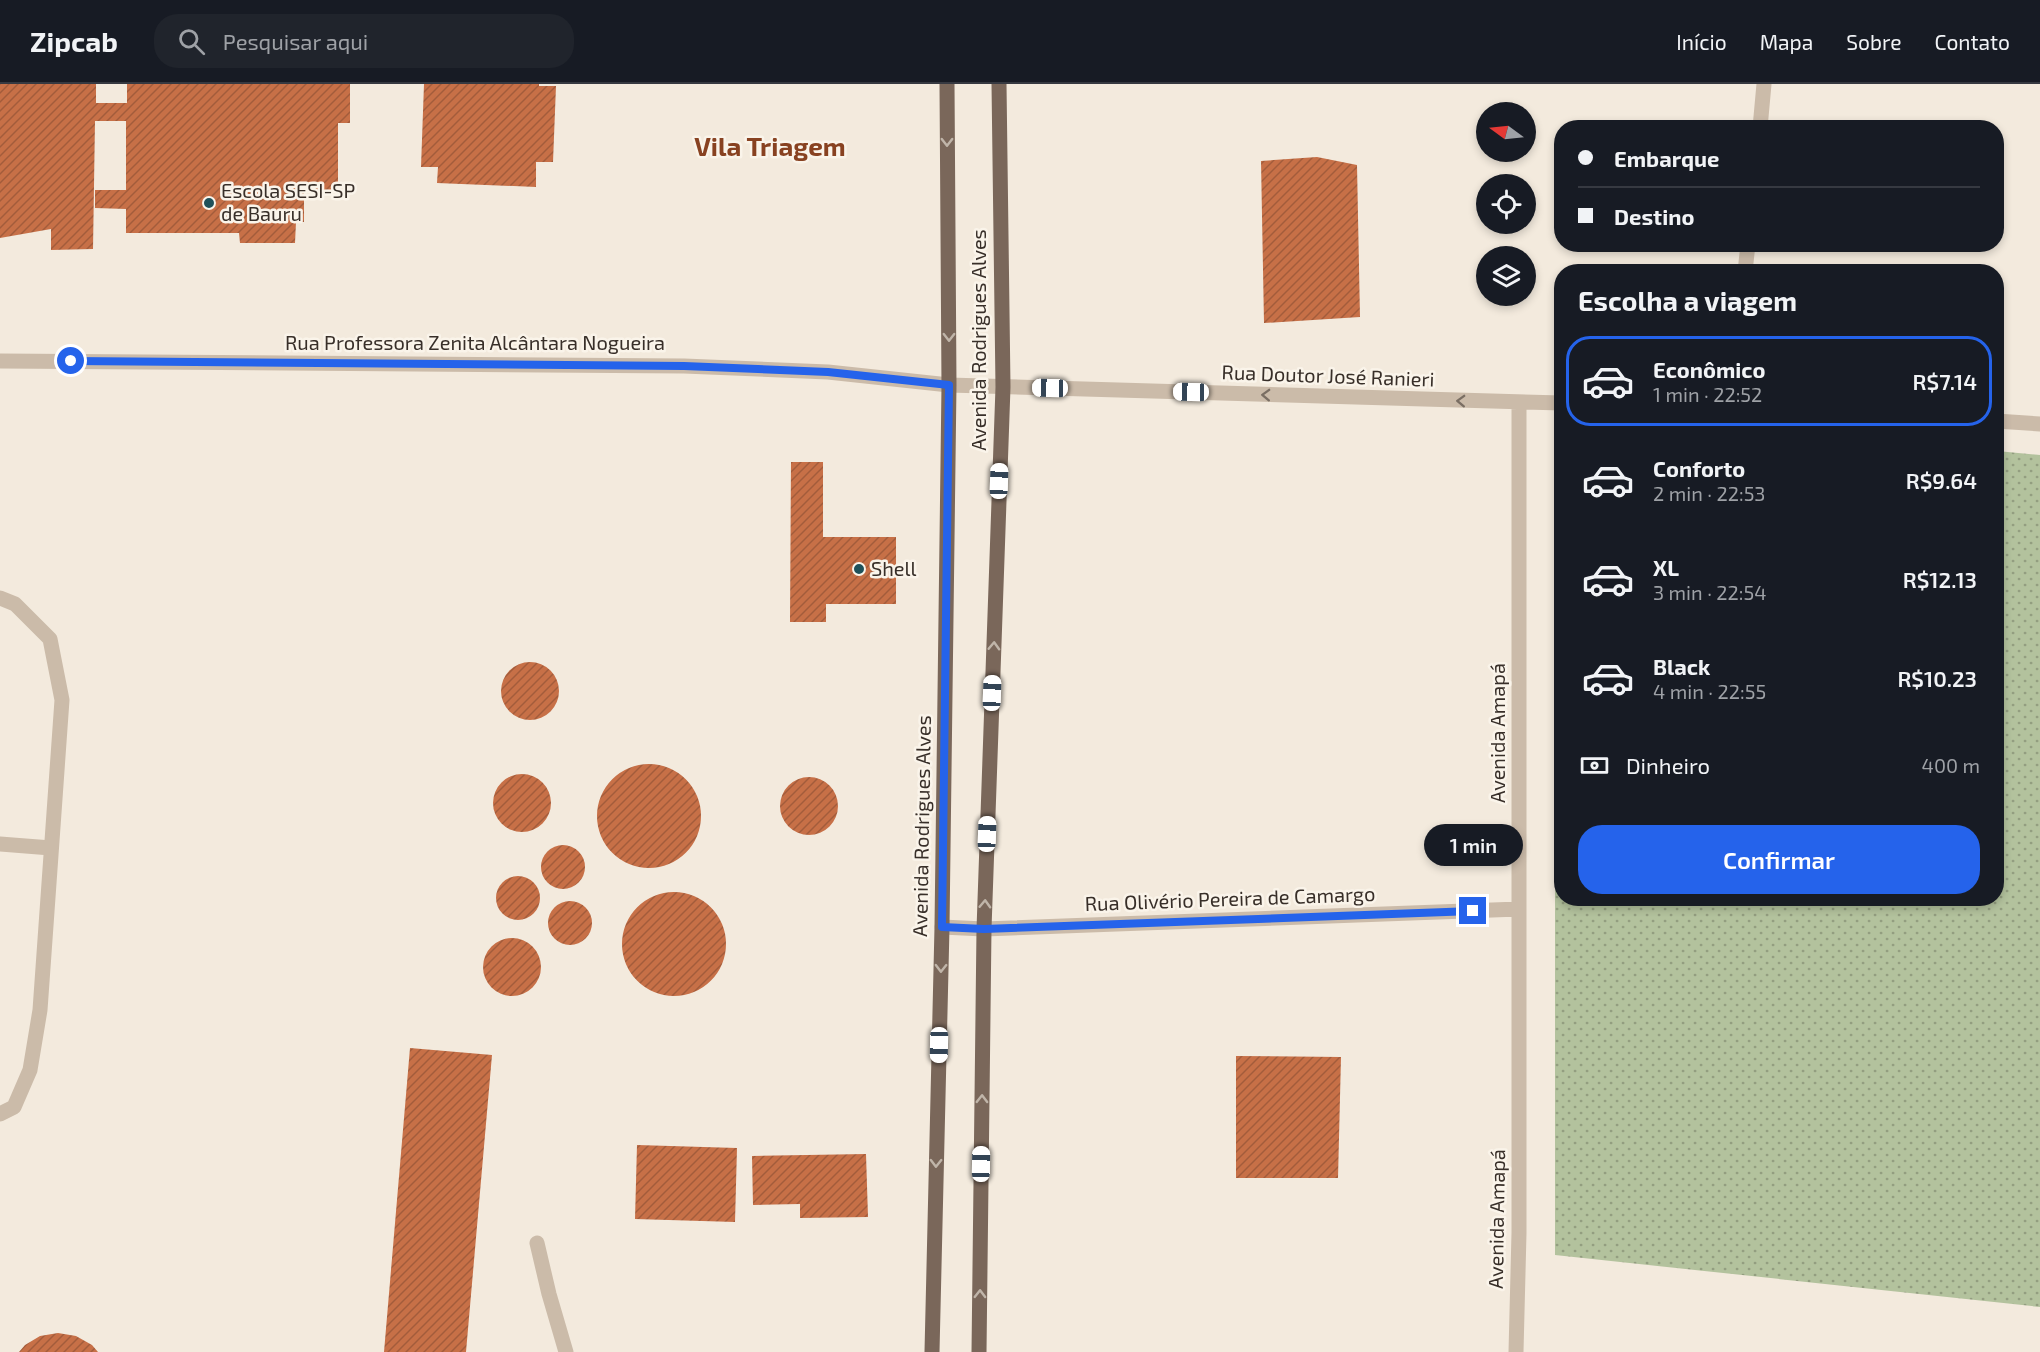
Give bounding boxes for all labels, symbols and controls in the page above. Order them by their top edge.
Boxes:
search box [154,14,574,68]
text: Zipcab [30,24,118,58]
icon: search [175,25,208,58]
text: Pesquisar aqui [223,28,368,54]
text: Início [1676,29,1727,54]
text: Mapa [1760,29,1813,54]
text: Sobre [1846,29,1901,54]
text: Contato [1934,29,2010,54]
north arrow [1476,102,1536,162]
map controls [1476,102,1536,306]
district label: Vila Triagem [694,130,846,161]
one-way arrow [941,138,953,147]
text: Embarque [1614,145,1719,171]
button: locate [1476,174,1536,234]
place label: Escola SESI-SP de Bauru [221,178,355,225]
marker: Escola SESI-SP de Bauru [202,196,216,210]
text: Destino [1614,203,1694,229]
street label: Avenida Rodrigues Alves [966,229,990,451]
button: layers [1476,246,1536,306]
text: Escolha a viagem [1578,284,1797,316]
street label: Rua Professora Zenita Alcântara Nogueira [285,330,665,354]
one-way arrow [942,333,955,342]
route start [57,347,84,374]
icon: car [1581,354,1635,408]
text: Econômico [1653,356,1765,382]
street label: Rua Doutor José Ranieri [1221,359,1435,391]
text: R$7.14 [1913,368,1977,394]
car [1032,379,1068,397]
text: 1 min · 22:52 [1653,382,1762,406]
car [1173,383,1209,401]
one-way arrow [1262,388,1271,401]
one-way arrow [1456,394,1465,407]
icon: car [1581,453,1635,507]
text: Conforto [1653,455,1745,481]
car [989,463,1009,499]
text: R$9.64 [1906,467,1977,493]
text: 2 min · 22:53 [1653,481,1765,505]
icon: car [1581,552,1635,606]
text: XL [1653,554,1679,580]
place label: Shell [871,556,917,580]
marker: Shell [852,562,866,576]
text: R$12.13 [1903,566,1977,592]
text: 3 min · 22:54 [1653,580,1767,604]
one-way arrow [987,641,1000,650]
icon: car [1581,651,1635,705]
text: Black [1653,653,1710,679]
street label: Avenida Amapá [1485,663,1509,803]
text: R$10.23 [1897,665,1977,691]
car [982,675,1002,711]
text: 4 min · 22:55 [1653,679,1766,703]
street label: Avenida Rodrigues Alves [907,715,935,937]
icon: cash [1578,749,1611,782]
text: Dinheiro [1626,752,1710,778]
text: 400 m [1922,753,1980,777]
car [977,816,997,852]
callout: 1 min [1424,824,1522,866]
button: Confirmar [1578,825,1980,894]
text: 1 min [1450,833,1497,857]
street label: Rua Olivério Pereira de Camargo [1084,881,1376,915]
route end [1459,897,1486,924]
one-way arrow [979,899,991,908]
one-way arrow [935,963,947,972]
car [930,1027,948,1063]
one-way arrow [976,1094,988,1103]
car [972,1146,990,1182]
street label: Avenida Amapá [1483,1149,1509,1289]
one-way arrow [930,1158,943,1167]
one-way arrow [973,1289,986,1298]

